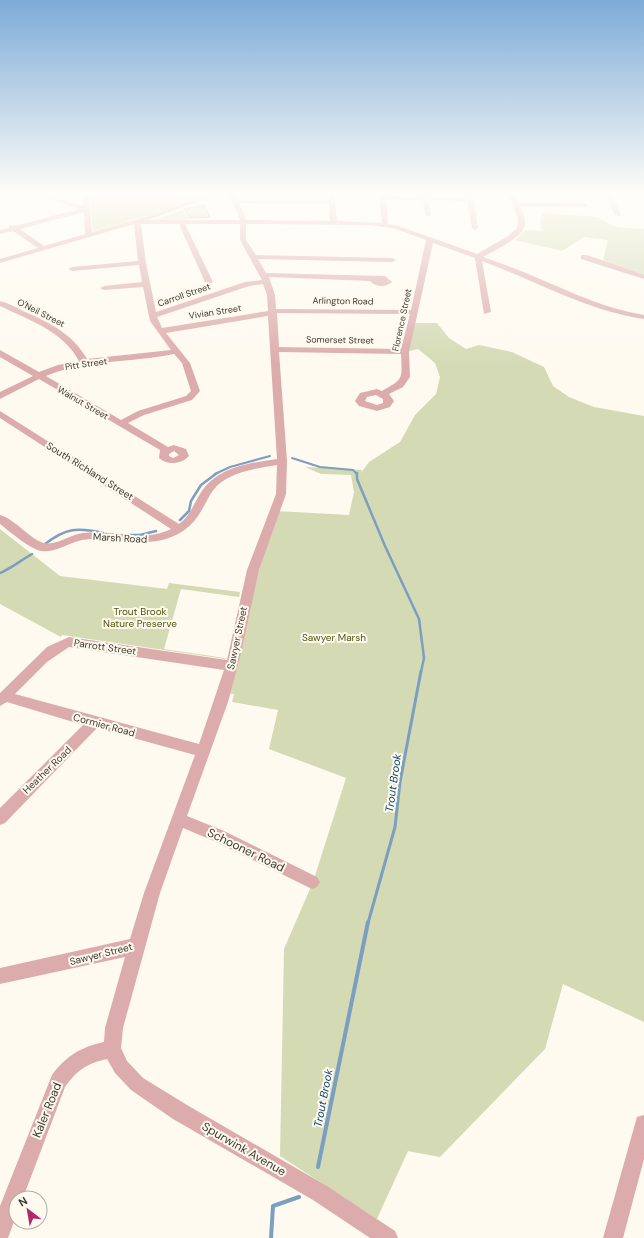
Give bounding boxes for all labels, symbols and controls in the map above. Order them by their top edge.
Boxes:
street label: Carroll Street [156,280,212,310]
street label: Florence Street [390,287,415,352]
street label: Arlington Road [312,294,374,308]
street label: O'Neil Street [15,296,67,330]
street label: Vivian Street [188,302,243,322]
street label: Somerset Street [306,333,375,347]
street label: Pitt Street [64,355,108,373]
street label: Walnut Street [55,384,111,423]
street label: South Richland Street [44,439,136,503]
street label: Marsh Road [93,530,147,546]
park label: Trout Brook Nature Preserve [103,605,177,630]
street label: Sawyer Street [224,605,250,671]
park label: Sawyer Marsh [302,631,366,644]
street label: Parrott Street [73,636,137,658]
street label: Cormier Road [72,711,136,739]
street label: Heather Road [20,744,74,796]
water label: Trout Brook [382,752,404,813]
street label: Schooner Road [205,824,287,876]
street label: Sawyer Street [68,940,134,968]
water label: Trout Brook [310,1067,336,1128]
street label: Kaler Road [29,1080,65,1140]
street label: Spurwink Avenue [199,1118,289,1180]
north arrow [8,1190,48,1230]
text: N [16,1193,30,1209]

